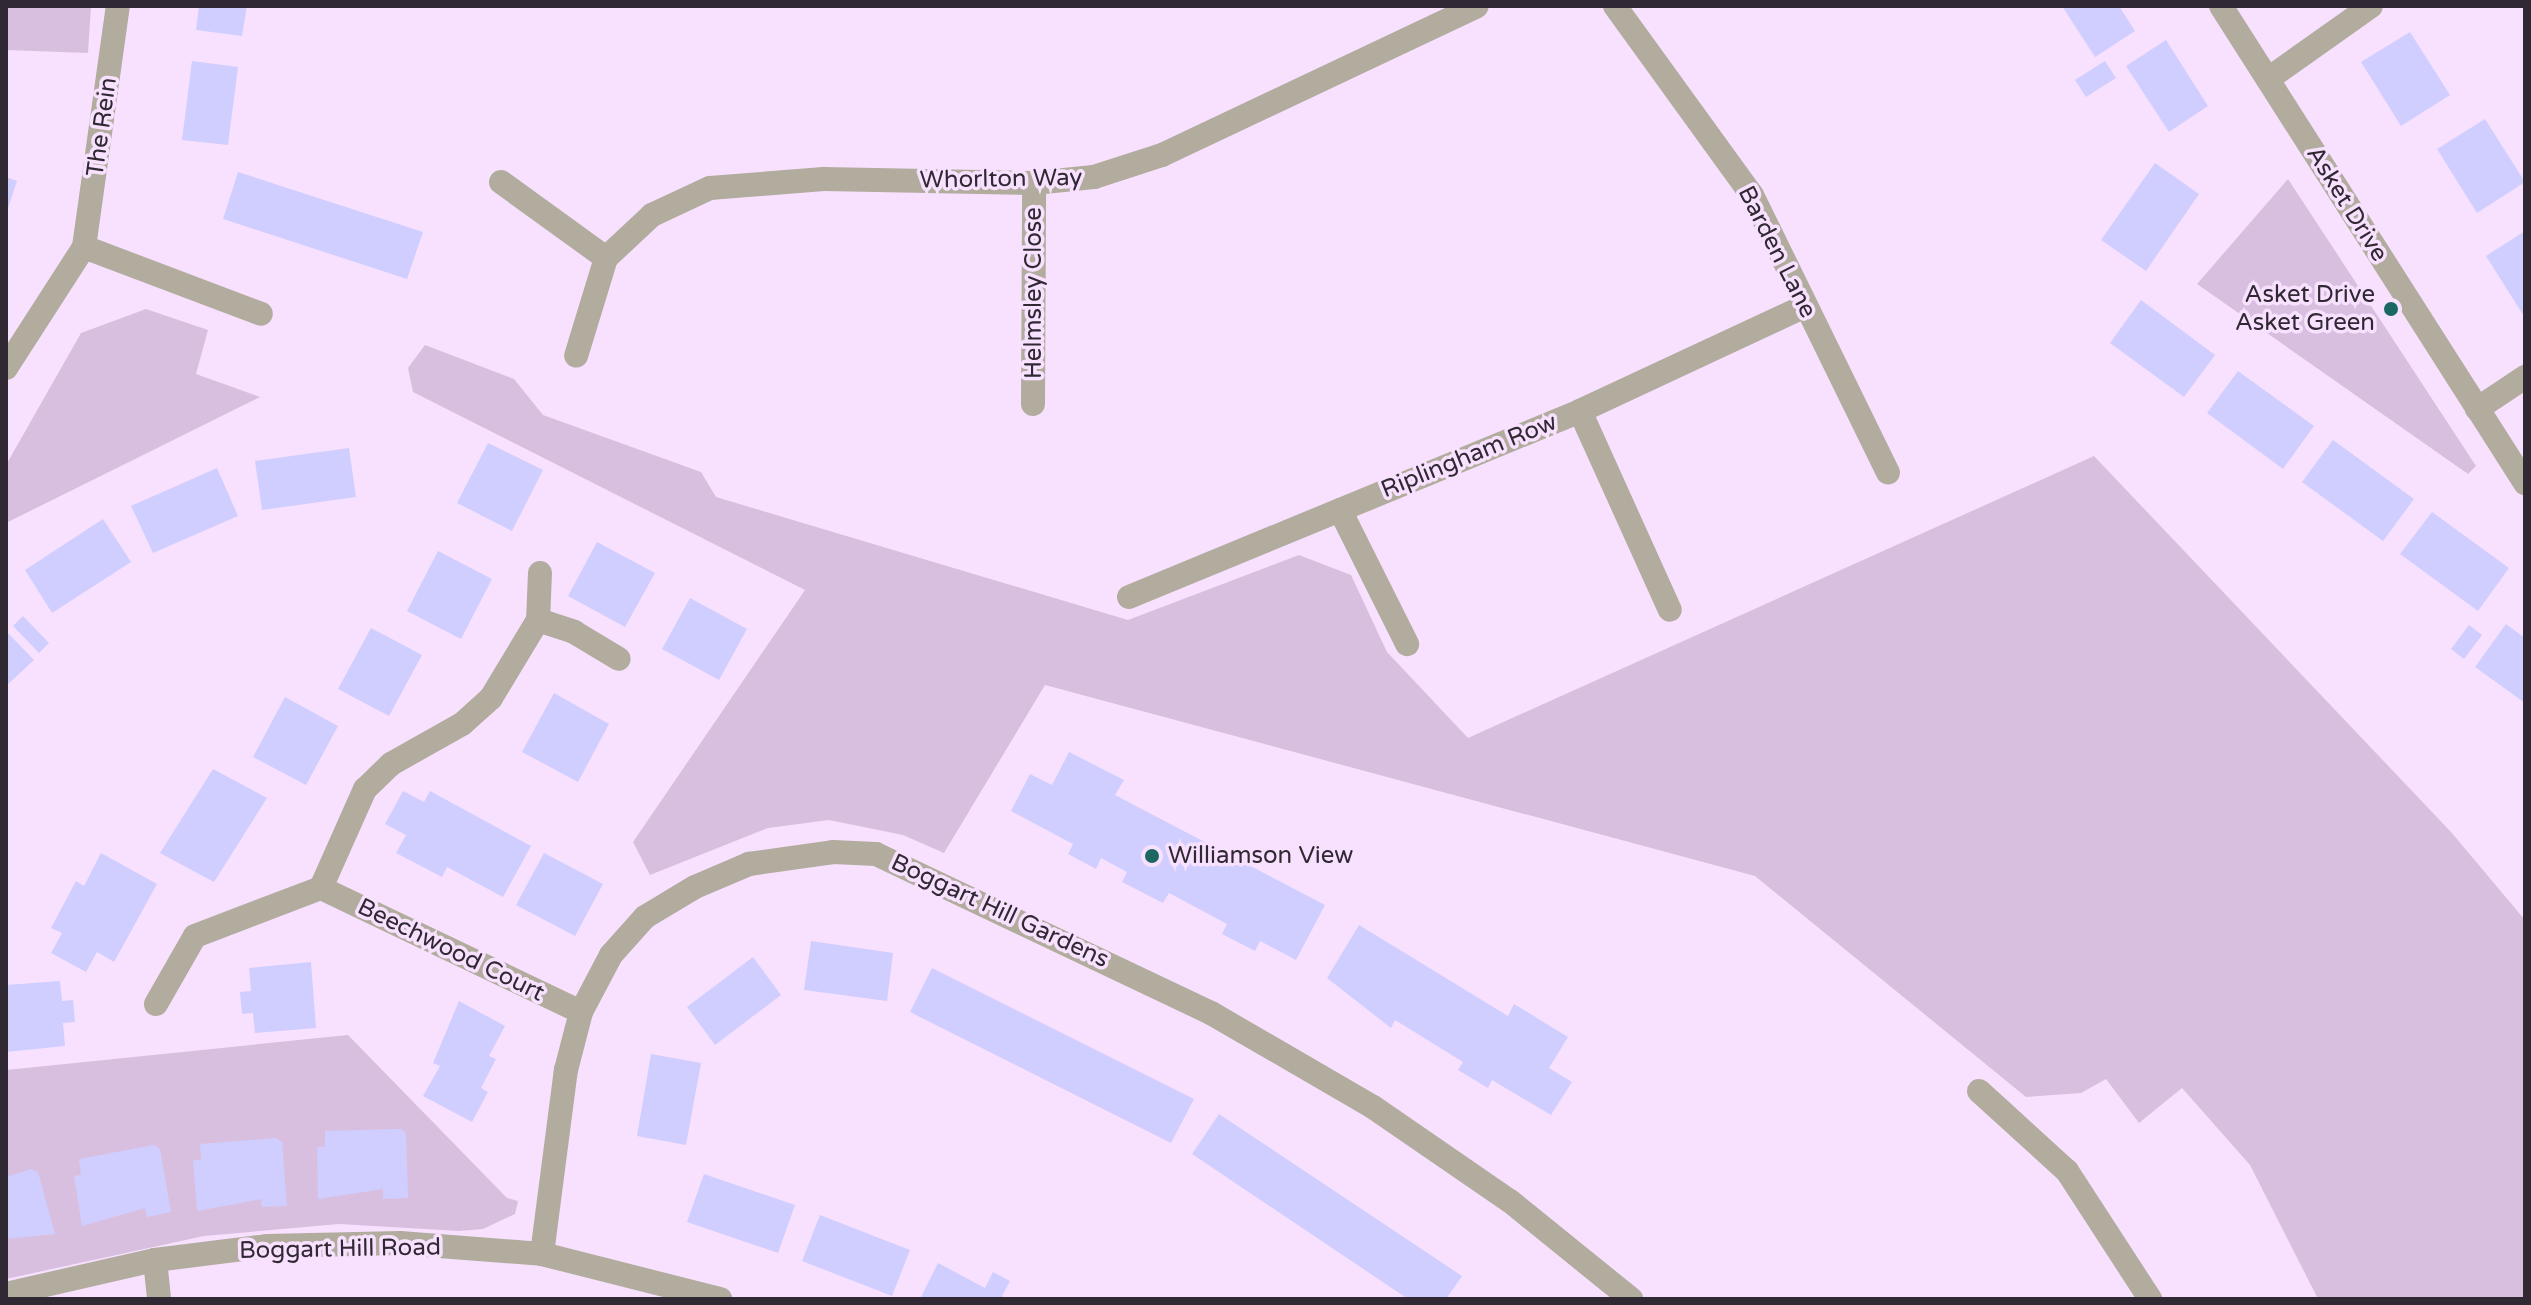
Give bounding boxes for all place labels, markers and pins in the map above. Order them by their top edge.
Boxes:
place label: Asket Drive Asket Green [2235,281,2375,337]
marker: Asket Drive Asket Green [2382,300,2400,318]
place label: Williamson View [1168,842,1353,870]
marker: Williamson View [1143,847,1161,865]

